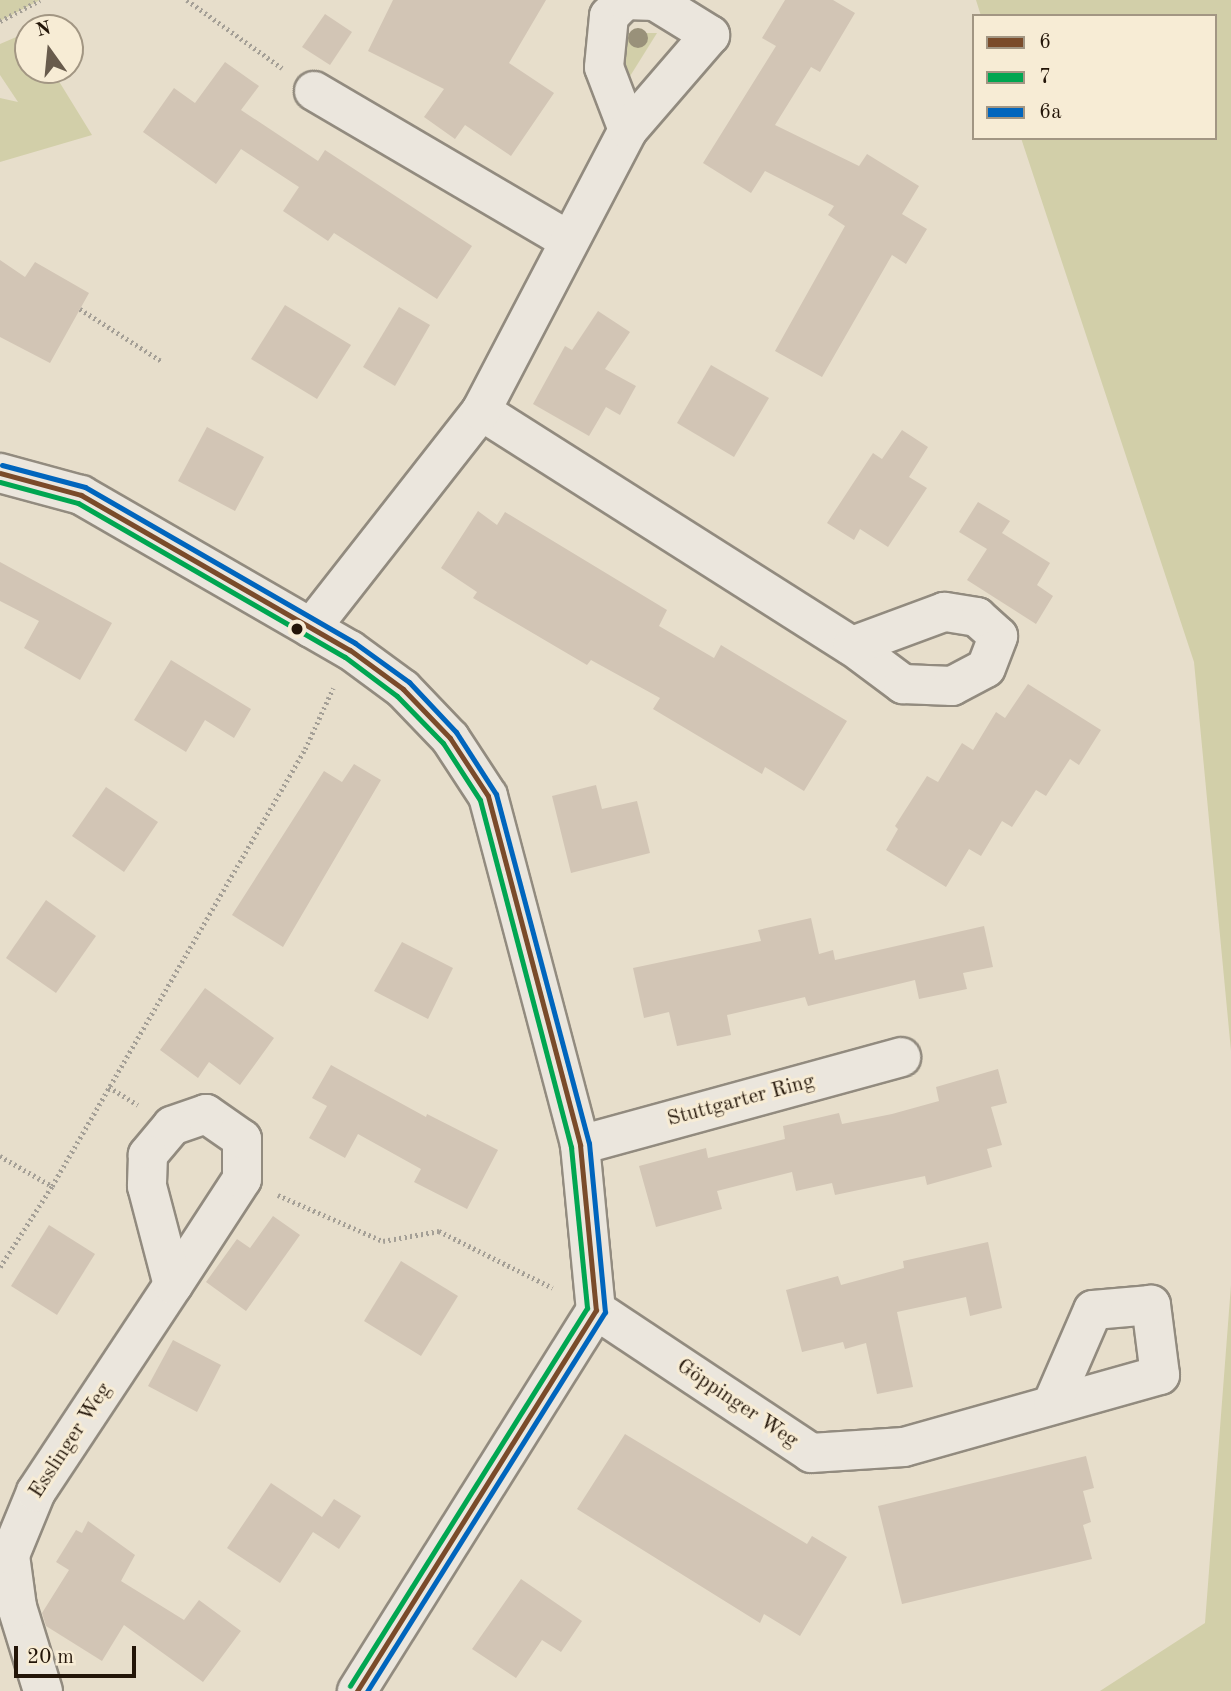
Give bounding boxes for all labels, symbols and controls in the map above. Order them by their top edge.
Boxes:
north arrow [14,14,84,84]
legend [972,14,1217,140]
text: N [34,19,53,41]
text: 6 [1039,32,1051,53]
text: 7 [1039,67,1051,88]
text: 6a [1039,102,1062,123]
unlabelled marker [290,622,304,636]
street label: Stuttgarter Ring [665,1069,817,1133]
street label: Göppinger Weg [671,1354,803,1454]
street label: Esslinger Weg [24,1379,118,1503]
scale bar [18,1632,140,1676]
text: 20 m [27,1647,74,1668]

